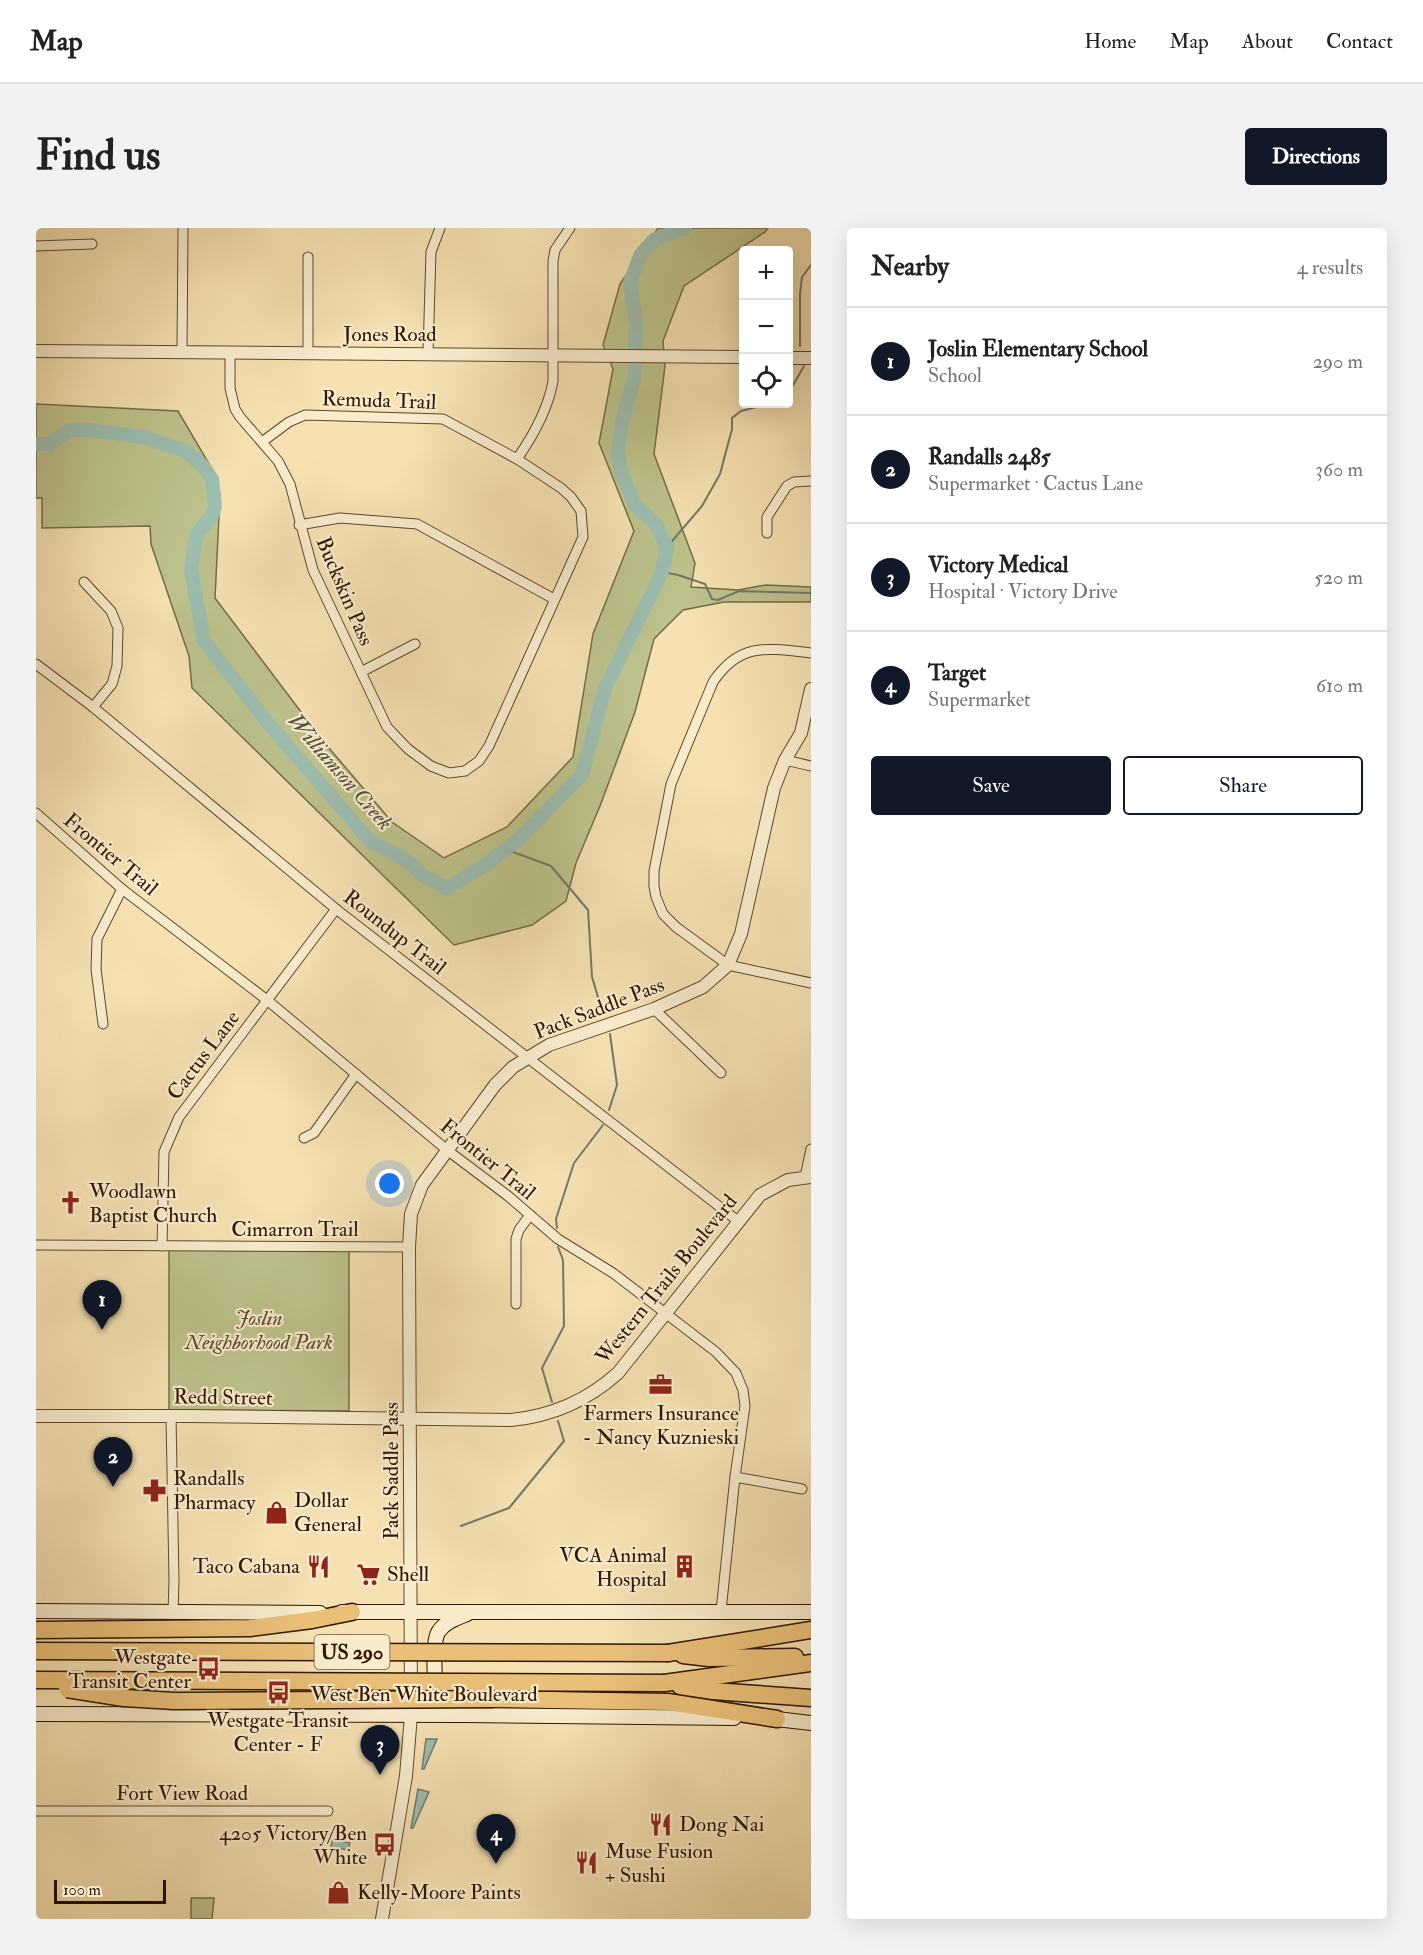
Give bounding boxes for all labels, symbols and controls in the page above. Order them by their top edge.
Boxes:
text: Map [30,24,83,59]
text: Home [1084,28,1136,55]
text: Map [1169,28,1209,55]
text: About [1242,28,1293,55]
text: Contact [1326,28,1393,55]
button: Directions [1245,128,1387,185]
text: Find us [36,130,160,182]
map controls [739,246,793,408]
button: + [739,246,793,300]
text: Nearby [871,251,949,283]
text: 4 results [1297,255,1363,280]
button: − [739,300,793,354]
street label: Jones Road [342,321,437,348]
text: Joslin Elementary School [928,335,1148,363]
text: 1 [887,349,894,374]
text: 290 m [1313,349,1363,374]
button: locate [739,354,793,408]
text: School [928,363,982,388]
street label: Remuda Trail [321,385,437,416]
text: Randalls 2485 [928,443,1050,471]
text: 2 [885,457,896,482]
text: 360 m [1315,457,1363,482]
text: Supermarket · Cactus Lane [928,471,1143,496]
street label: Buckskin Pass [309,533,380,650]
text: Victory Medical [928,551,1069,579]
text: 3 [887,565,894,590]
text: 520 m [1314,565,1363,590]
text: Hospital · Victory Drive [928,579,1118,604]
text: Target [928,659,986,687]
text: 4 [885,673,896,698]
text: 610 m [1316,673,1363,698]
text: Supermarket [928,687,1031,712]
water label: Williamson Creek [282,707,399,836]
button: Save [871,756,1111,815]
button: Share [1123,756,1363,815]
street label: Frontier Trail [58,807,164,902]
street label: Roundup Trail [338,884,452,981]
street label: Pack Saddle Pass [530,971,668,1046]
street label: Cactus Lane [161,1005,246,1105]
street label: Frontier Trail [434,1113,541,1207]
your location [375,1169,404,1198]
place label: Woodlawn Baptist Church [88,1178,217,1229]
street label: Western Trails Boulevard [589,1188,744,1371]
church icon: Woodlawn Baptist Church [58,1190,84,1216]
street label: Cimarron Trail [231,1216,359,1243]
pin: 1 [82,1280,122,1330]
park label: Joslin Neighborhood Park [184,1305,333,1356]
office icon: Farmers Insurance - Nancy Kuznieski [648,1372,674,1398]
street label: Redd Street [173,1383,273,1412]
place label: Farmers Insurance - Nancy Kuznieski [583,1400,740,1451]
street label: Pack Saddle Pass [378,1402,405,1540]
pin: 2 [94,1438,133,1487]
place label: Randalls Pharmacy [173,1465,256,1516]
pharmacy icon: Randalls Pharmacy [142,1477,168,1503]
place label: Dollar General [294,1487,362,1538]
shop icon: Dollar General [263,1499,289,1525]
place label: VCA Animal Hospital [559,1542,668,1593]
place label: Taco Cabana [193,1553,300,1580]
restaurant icon: Taco Cabana [305,1553,331,1579]
building icon: VCA Animal Hospital [672,1554,698,1580]
supermarket icon: Shell [356,1561,382,1587]
place label: Shell [387,1561,430,1588]
road number: US 290 [314,1635,390,1669]
place label: Westgate Transit Center [68,1644,191,1695]
bus stop icon: Westgate Transit Center [196,1656,222,1682]
bus stop icon: Westgate Transit Center - F [265,1679,291,1705]
street label: West Ben White Boulevard [310,1681,538,1708]
place label: Westgate Transit Center - F [206,1707,349,1758]
pin: 3 [360,1726,400,1775]
street label: Fort View Road [116,1780,249,1807]
restaurant icon: Dong Nai [648,1811,674,1837]
place label: Dong Nai [679,1811,765,1838]
pin: 4 [476,1814,516,1864]
place label: 4205 Victory/Ben White [219,1820,367,1871]
bus stop icon: 4205 Victory/Ben White [372,1832,398,1858]
place label: Muse Fusion + Sushi [605,1838,714,1889]
restaurant icon: Muse Fusion + Sushi [574,1850,600,1876]
scale bar [54,1877,166,1904]
shop icon: Kelly-Moore Paints [326,1879,352,1905]
place label: Kelly-Moore Paints [357,1879,521,1906]
text: 100 m [63,1880,101,1900]

